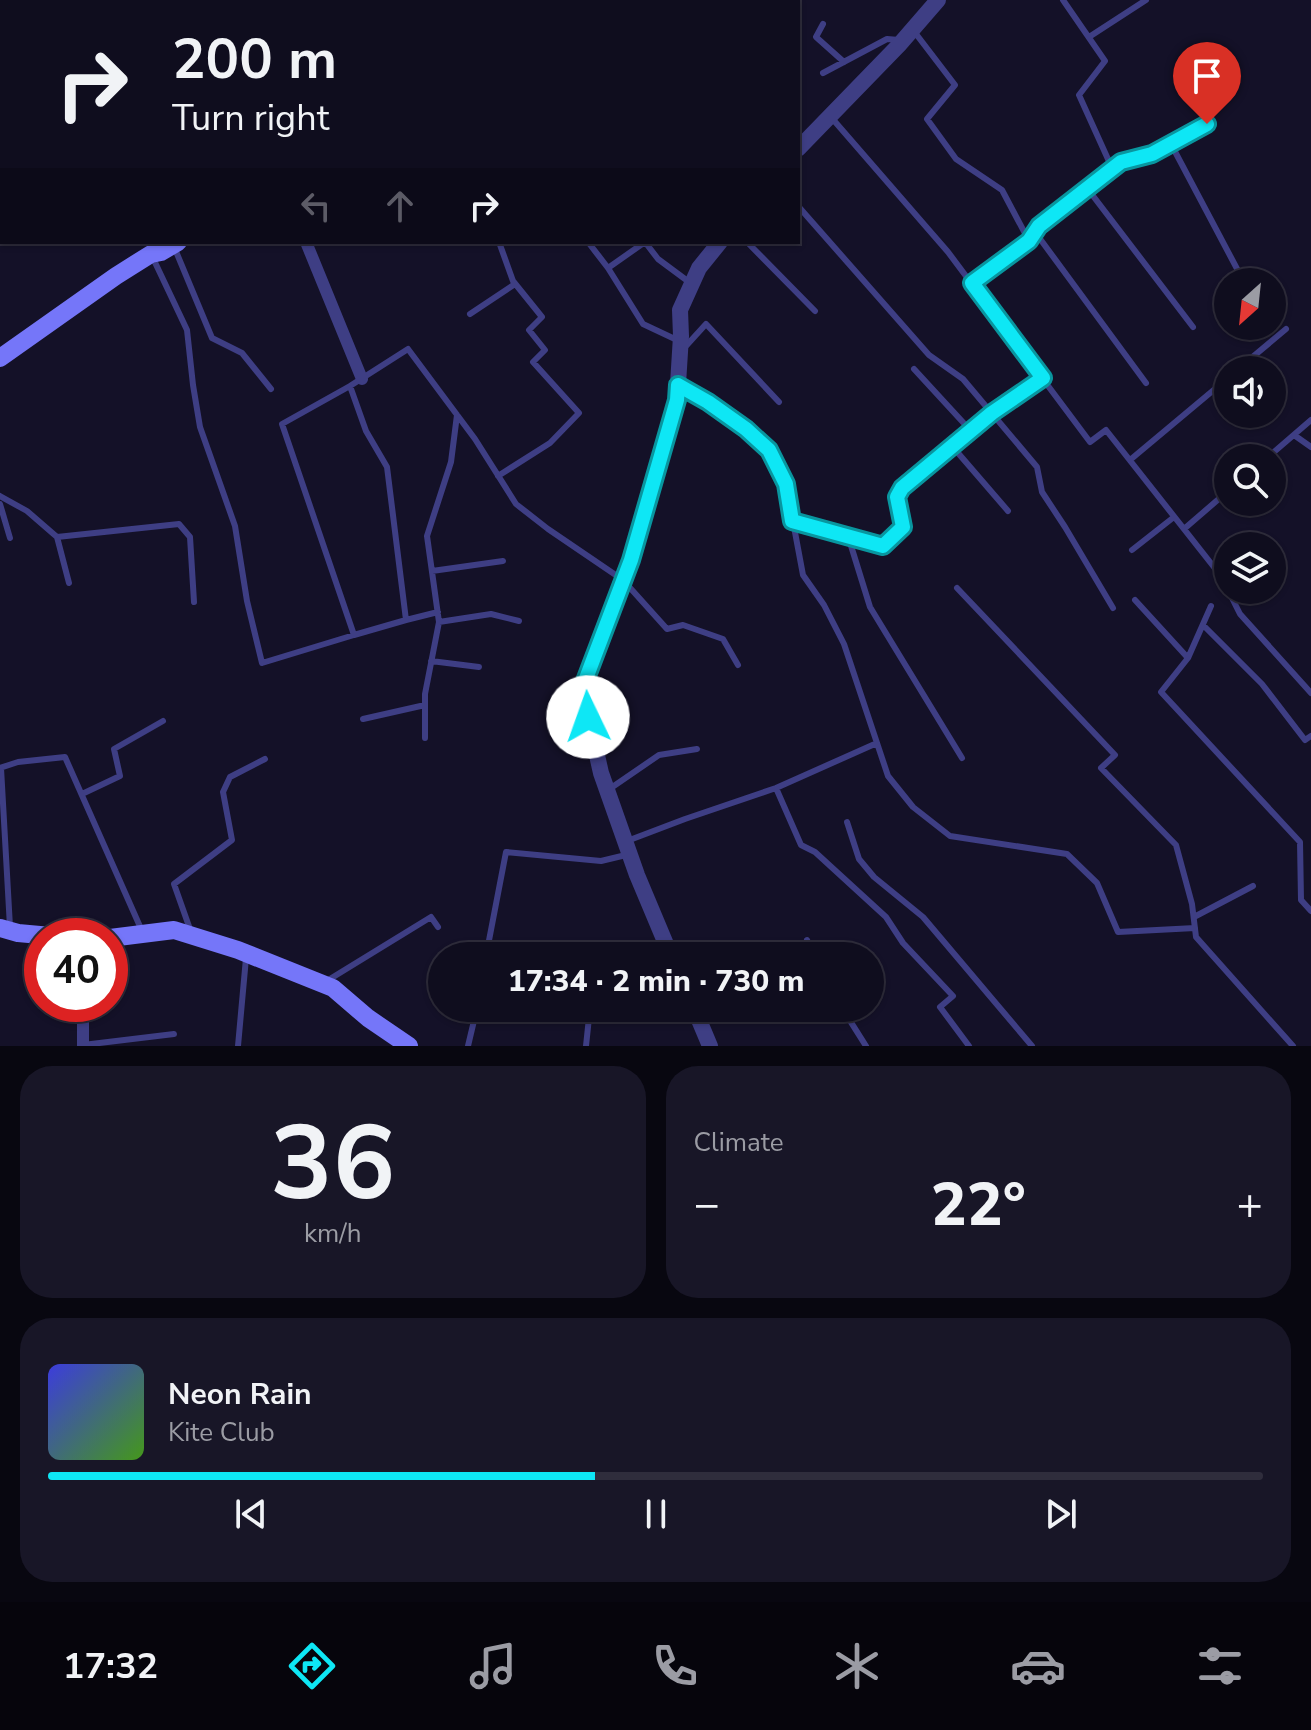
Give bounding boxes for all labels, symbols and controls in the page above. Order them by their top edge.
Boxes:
text: 200 m [172,21,337,98]
icon: right [40,32,144,136]
pin [1173,42,1241,124]
icon: arrive [1185,54,1229,98]
text: Turn right [172,94,329,143]
icon: left [294,184,338,228]
icon: ahead [378,184,422,228]
icon: right [462,184,506,228]
north arrow [1214,268,1286,340]
map controls [1214,268,1286,604]
button: sound [1214,356,1286,428]
button: search [1214,444,1286,516]
button: layers [1214,532,1286,604]
position arrow [546,675,630,759]
speed limit sign: 40 [24,918,128,1022]
text: 17:34 · 2 min · 730 m [508,961,804,1002]
text: 36 [270,1093,395,1235]
text: Climate [694,1125,784,1160]
text: 22° [931,1164,1026,1246]
text: − [694,1175,720,1235]
text: + [1237,1175,1263,1235]
text: km/h [304,1216,361,1251]
text: Neon Rain [168,1374,312,1415]
text: Kite Club [168,1415,275,1450]
icon: previous [229,1492,273,1536]
icon: pause [634,1492,678,1536]
icon: next [1039,1492,1083,1536]
icon: directions [284,1638,340,1694]
icon: music [465,1638,521,1694]
icon: phone [647,1638,703,1694]
icon: climate [829,1638,885,1694]
icon: car [1010,1638,1066,1694]
icon: filters [1192,1638,1248,1694]
text: 17:32 [63,1642,158,1691]

